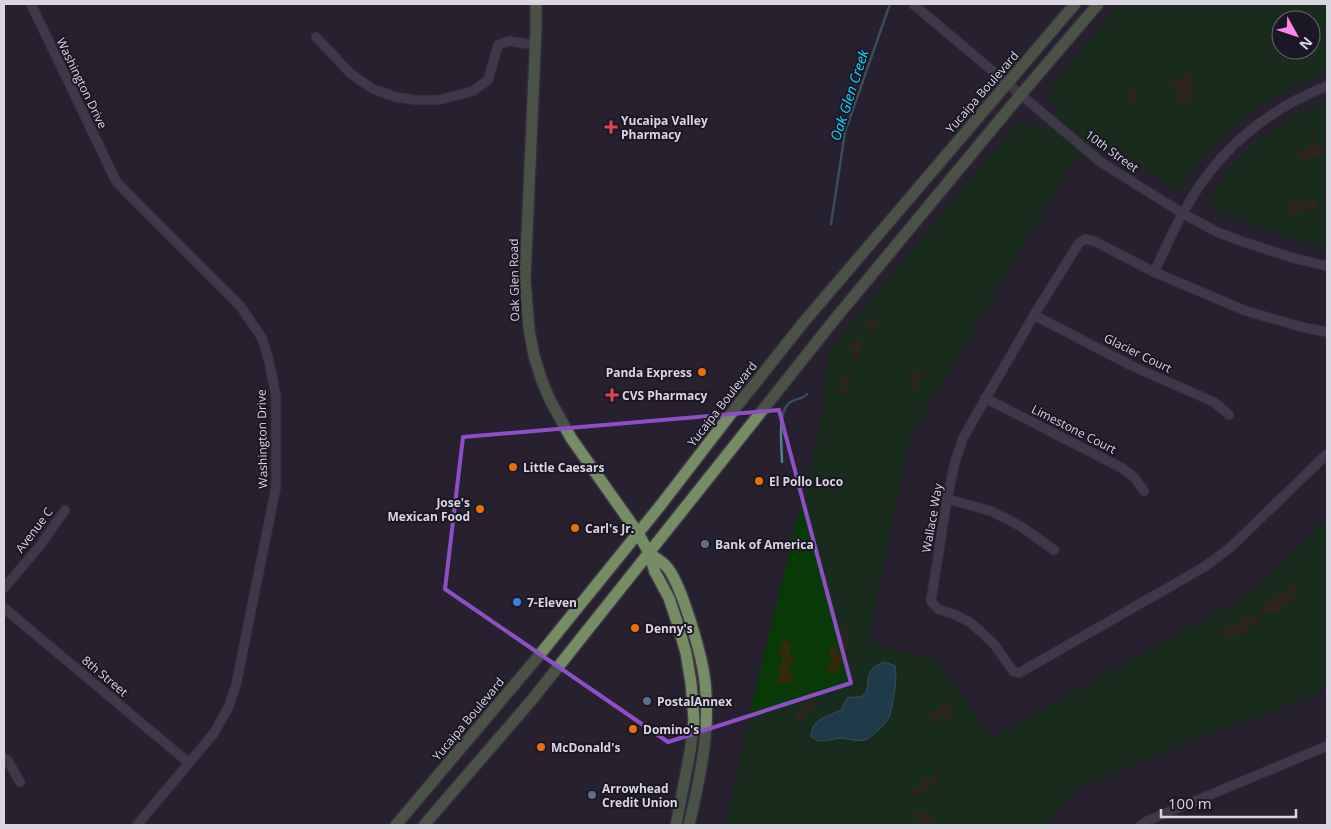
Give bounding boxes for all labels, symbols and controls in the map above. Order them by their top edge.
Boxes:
north arrow [1271,10,1321,60]
text: N [1295,33,1317,54]
street label: Washington Drive [53,35,111,131]
water label: Oak Glen Creek [825,46,873,143]
street label: Yucaipa Boulevard [942,47,1022,137]
place label: Yucaipa Valley Pharmacy [621,112,708,143]
marker: Yucaipa Valley Pharmacy [605,121,617,133]
street label: 10th Street [1082,126,1142,176]
street label: Oak Glen Road [505,238,523,322]
street label: Glacier Court [1101,329,1175,377]
street label: Yucaipa Boulevard [683,358,761,450]
place label: Panda Express [606,364,692,381]
marker: Panda Express [696,366,708,378]
place label: CVS Pharmacy [622,387,707,404]
street label: Washington Drive [253,389,271,489]
marker: CVS Pharmacy [606,389,618,401]
street label: Limestone Court [1029,400,1119,458]
place label: Little Caesars [523,459,604,476]
marker: Little Caesars [507,461,519,473]
place label: El Pollo Loco [769,473,843,490]
marker: El Pollo Loco [753,475,765,487]
street label: Wallace Way [918,481,947,554]
place label: Jose's Mexican Food [388,494,470,525]
marker: Jose's Mexican Food [474,503,486,515]
street label: Avenue C [11,504,57,556]
place label: Carl's Jr. [585,520,634,537]
marker: Carl's Jr. [569,522,581,534]
place label: Bank of America [715,536,814,553]
marker: Bank of America [699,538,711,550]
place label: 7-Eleven [527,594,577,611]
marker: 7-Eleven [511,596,523,608]
place label: Denny's [645,620,693,637]
marker: Denny's [629,622,641,634]
street label: 8th Street [78,652,132,700]
street label: Yucaipa Boulevard [428,674,508,764]
place label: PostalAnnex [657,693,732,710]
marker: PostalAnnex [641,695,653,707]
place label: Domino's [643,721,699,738]
marker: Domino's [627,723,639,735]
place label: McDonald's [551,739,620,756]
marker: McDonald's [535,741,547,753]
place label: Arrowhead Credit Union [602,780,678,811]
scale bar [1161,786,1296,818]
marker: Arrowhead Credit Union [586,789,598,801]
text: 100 m [1168,793,1212,813]

